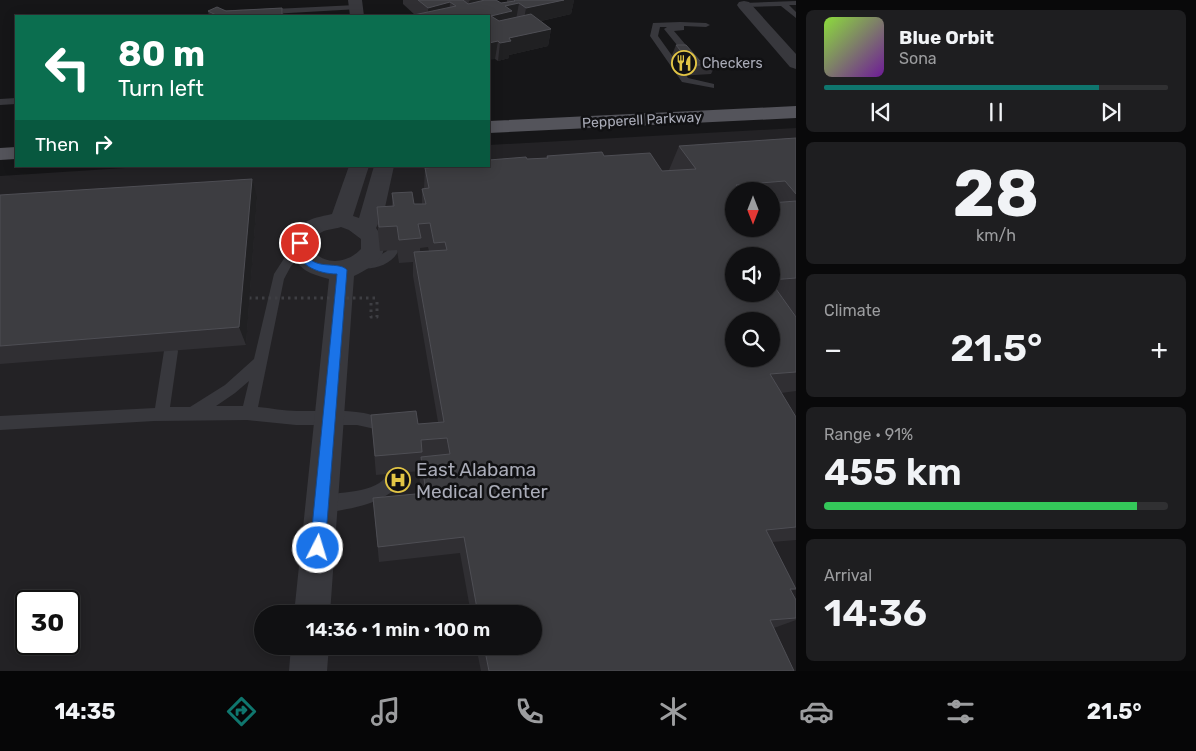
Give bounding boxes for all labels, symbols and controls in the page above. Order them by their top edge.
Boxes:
text: Blue Orbit [899,26,994,49]
text: 80 m [118,33,205,75]
icon: left [35,35,100,100]
text: Sona [899,49,937,68]
restaurant icon: Checkers [671,50,697,76]
place label: Checkers [702,55,763,72]
text: Turn left [118,75,204,102]
icon: previous [867,98,895,126]
icon: pause [982,98,1010,126]
icon: next [1097,98,1125,126]
street label: Pepperell Parkway [582,108,703,132]
icon: right [89,130,117,158]
text: Then [35,133,79,156]
text: 28 [953,155,1039,232]
north arrow [725,182,780,238]
map controls [725,182,780,367]
pin [279,222,321,264]
text: km/h [976,226,1016,245]
icon: arrive [286,229,314,257]
button: sound [725,247,780,302]
text: Climate [824,301,881,320]
button: search [725,312,780,367]
text: 21.5° [950,325,1042,371]
text: − [824,333,842,366]
text: + [1151,333,1168,366]
text: Range · 91% [824,425,913,444]
text: 455 km [824,449,962,495]
place label: East Alabama Medical Center [416,458,549,503]
hospital icon: East Alabama Medical Center [385,467,411,493]
position arrow [291,521,343,573]
text: Arrival [824,566,872,585]
speed limit sign: 30 [15,590,80,655]
text: 14:36 [824,590,927,636]
text: 14:36 · 1 min · 100 m [306,618,490,641]
icon: directions [224,694,259,729]
icon: music [368,694,403,729]
icon: phone [512,694,547,729]
icon: climate [656,694,691,729]
icon: car [799,694,834,729]
icon: filters [943,694,978,729]
text: 14:35 [54,698,115,725]
text: 21.5° [1087,698,1142,725]

